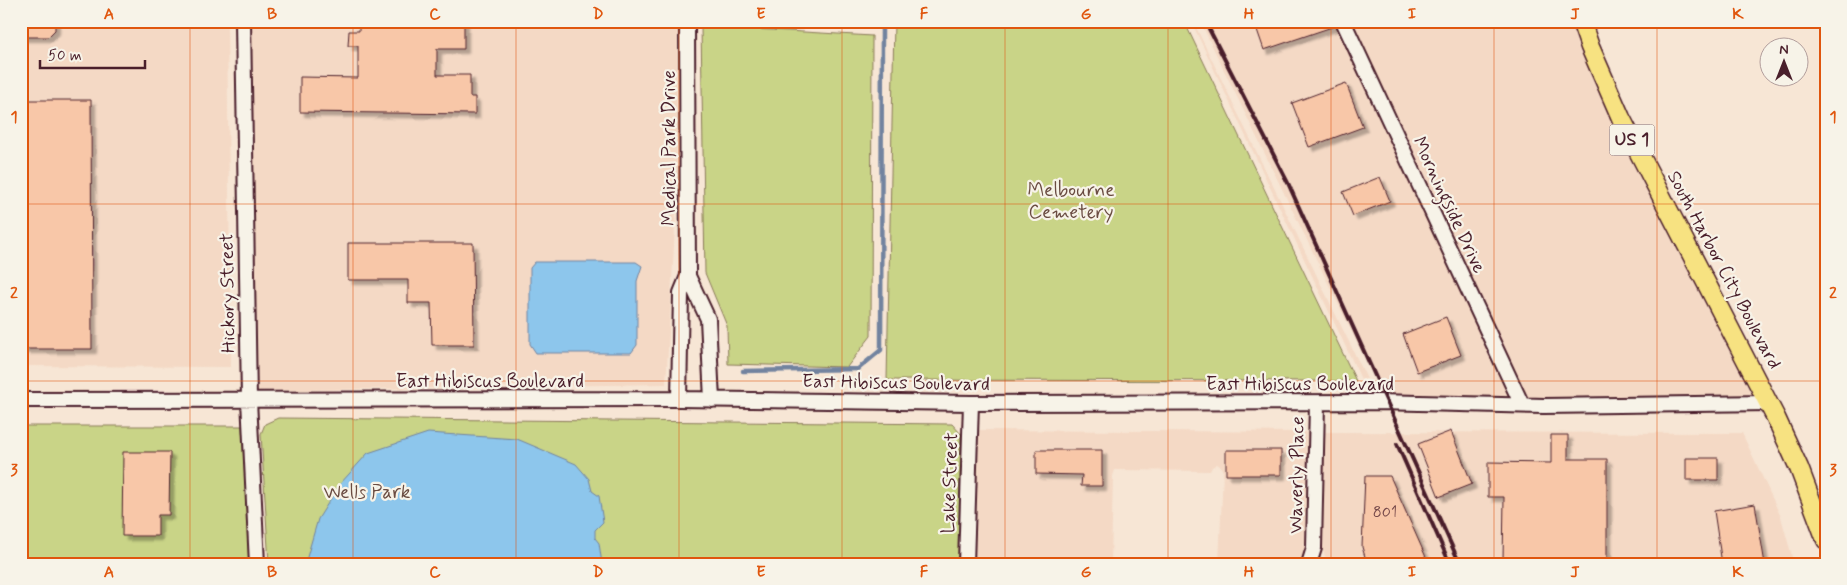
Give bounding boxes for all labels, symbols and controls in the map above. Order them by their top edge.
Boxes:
text: A [104,4,114,25]
text: B [267,4,277,25]
text: C [429,4,441,25]
text: D [592,4,604,25]
text: E [756,4,766,25]
text: F [920,4,929,25]
text: G [1081,4,1092,25]
text: H [1244,4,1255,25]
text: I [1408,4,1417,25]
text: J [1570,4,1580,25]
text: K [1732,4,1744,25]
scale bar [40,38,145,70]
north arrow [1760,38,1810,88]
text: N [1779,41,1789,59]
text: 50 m [48,46,82,66]
street label: Medical Park Drive [657,70,682,226]
text: 1 [10,107,18,128]
text: 1 [1829,107,1837,128]
road number: US 1 [1610,124,1654,156]
street label: Morningside Drive [1404,133,1492,279]
street label: South Harbor City Boulevard [1660,167,1787,374]
park label: Melbourne Cemetery [1027,178,1115,225]
street label: Hickory Street [214,233,242,353]
text: 2 [10,283,18,304]
text: 2 [1829,283,1837,304]
street label: East Hibiscus Boulevard [396,369,584,394]
street label: East Hibiscus Boulevard [802,369,990,397]
street label: East Hibiscus Boulevard [1206,372,1394,397]
street label: Waverly Place [1283,416,1311,534]
street label: Lake Street [936,432,964,534]
text: 3 [10,460,18,481]
text: 3 [1829,460,1837,481]
park label: Wells Park [324,480,411,505]
house number: 801 [1373,502,1397,523]
text: A [104,562,114,583]
text: B [267,562,277,583]
text: C [429,562,441,583]
text: D [592,562,604,583]
text: E [756,562,766,583]
text: F [920,562,929,583]
text: G [1081,562,1092,583]
text: H [1244,562,1255,583]
text: I [1408,562,1417,583]
text: J [1570,562,1580,583]
text: K [1732,562,1744,583]

